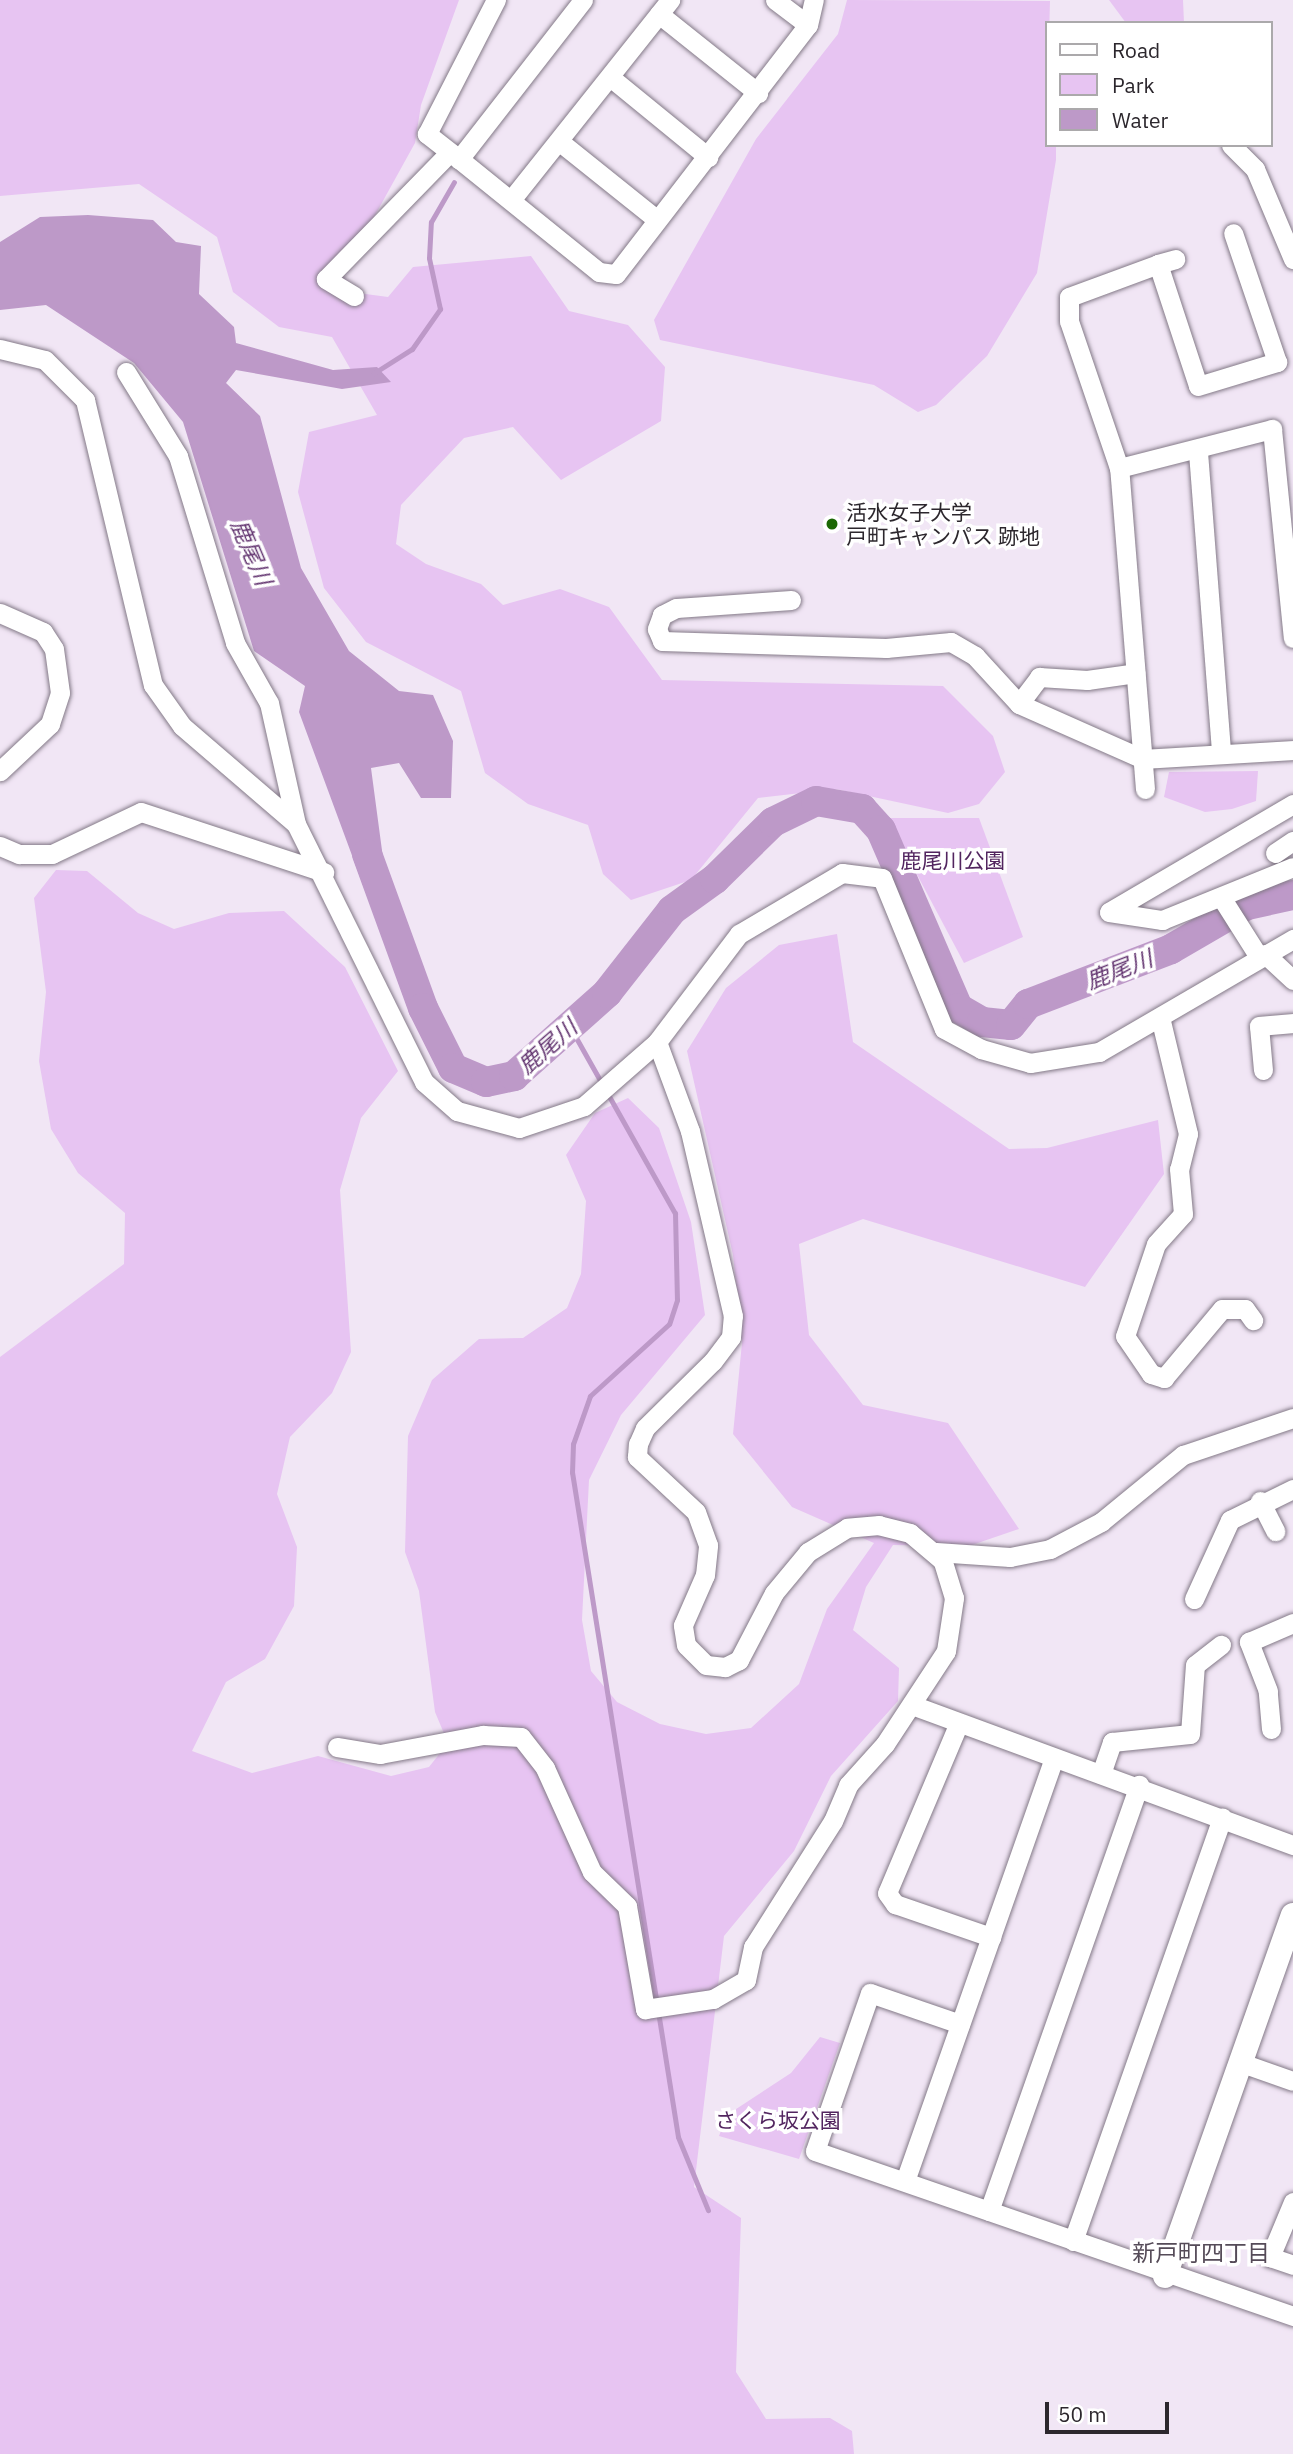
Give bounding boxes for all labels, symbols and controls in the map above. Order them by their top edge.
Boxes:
legend [1044,21,1272,147]
text: Road [1112,36,1160,64]
text: Park [1112,71,1155,99]
text: Water [1112,106,1168,134]
place label: 活水女子大学 戸町キャンパス 跡地 [846,499,1040,549]
water label: 鹿尾川 [226,515,278,589]
marker: 活水女子大学 戸町キャンパス 跡地 [824,516,840,532]
park label: 鹿尾川公園 [901,847,1005,873]
water label: 鹿尾川 [1082,944,1156,994]
water label: 鹿尾川 [512,1013,582,1079]
park label: さくら坂公園 [715,2107,841,2133]
district label: 新戸町四丁目 [1132,2238,1270,2266]
scale bar [1048,2388,1172,2432]
text: 50 m [1058,2400,1107,2428]

